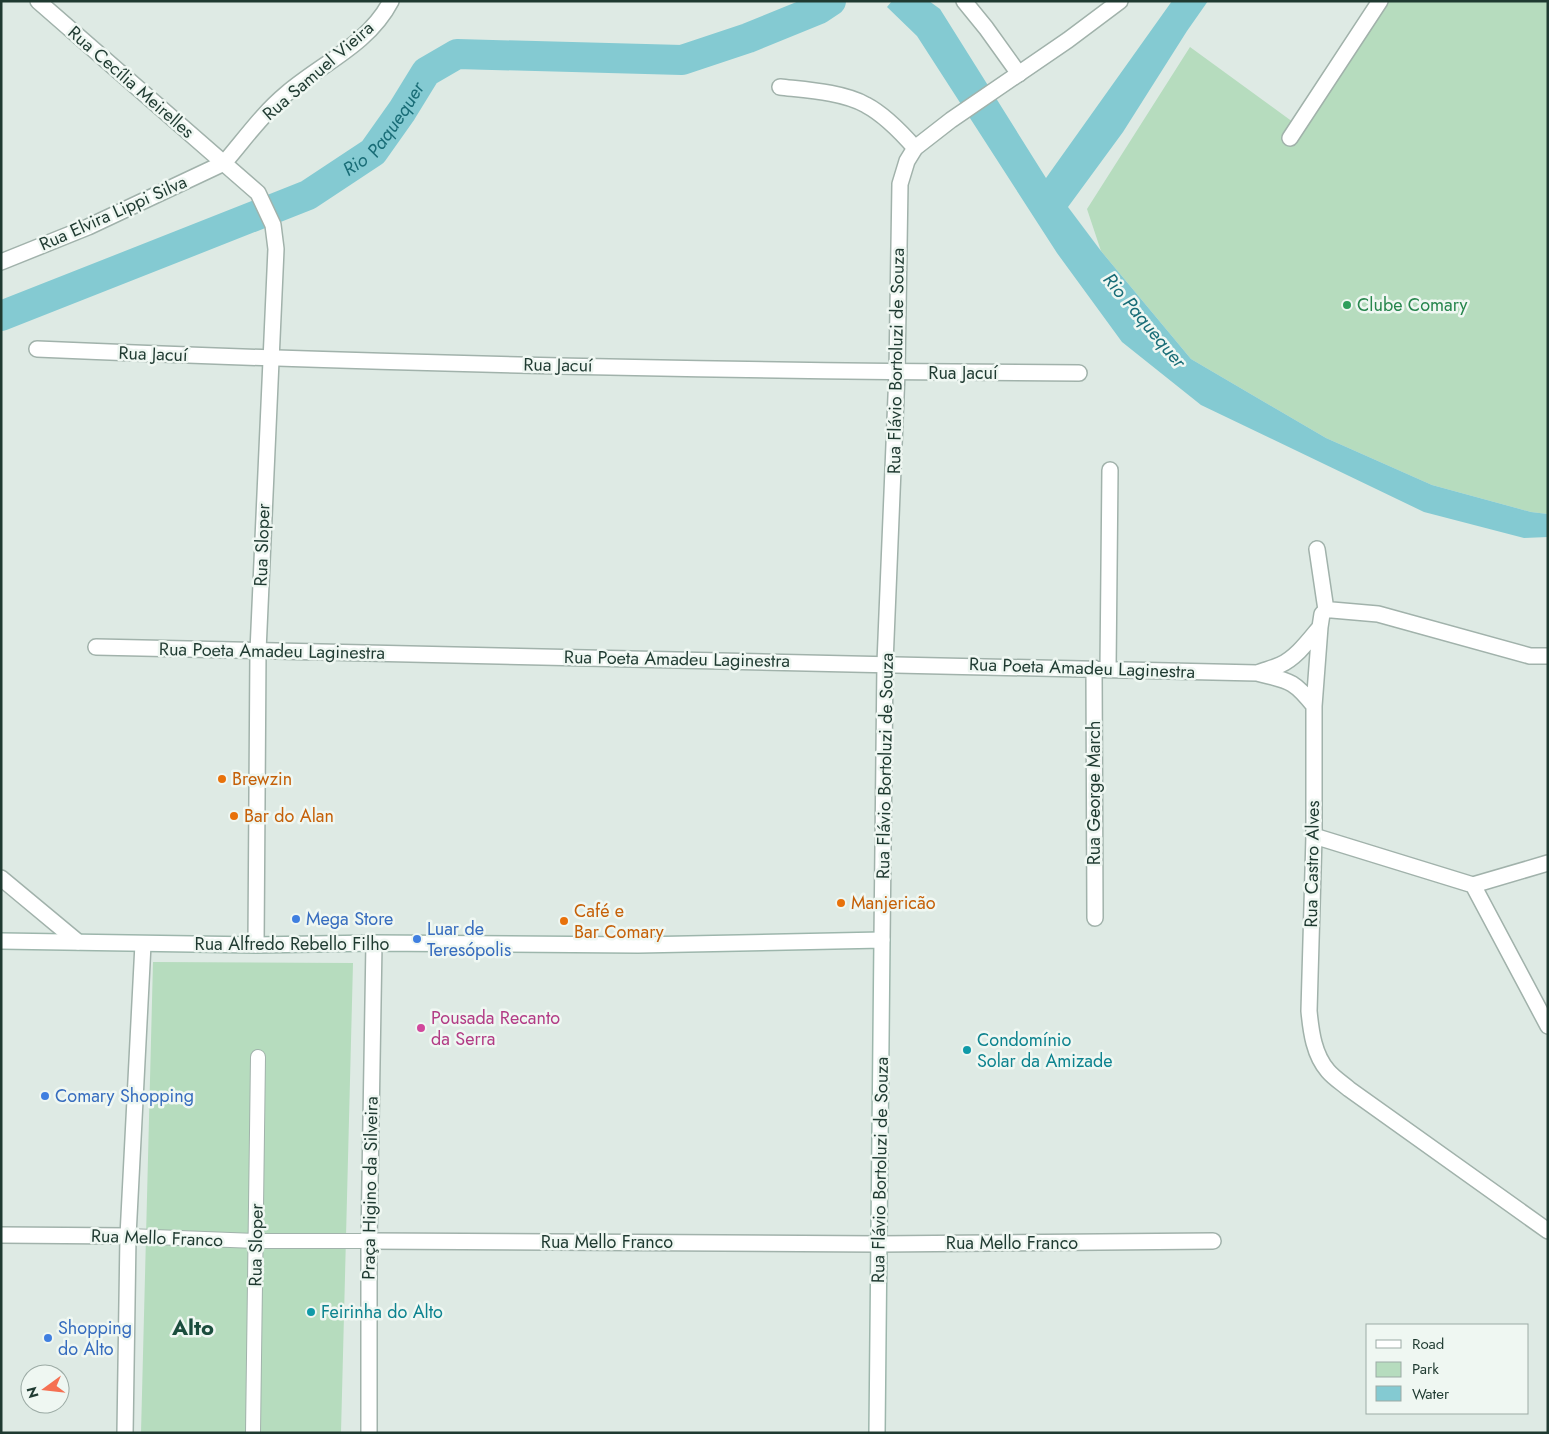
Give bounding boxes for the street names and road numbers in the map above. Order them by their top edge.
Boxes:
street label: Rua Samuel Vieira [257,15,379,127]
street label: Rua Cecília Meirelles [62,20,200,144]
street label: Rua Elvira Lippi Silva [35,169,191,257]
street label: Rua Flávio Bortoluzi de Souza [881,248,911,474]
street label: Rua Jacuí [118,340,189,368]
street label: Rua Jacuí [523,351,594,379]
street label: Rua Jacuí [928,360,999,386]
street label: Rua Sloper [248,502,276,587]
street label: Rua Poeta Amadeu Laginestra [159,636,385,666]
street label: Rua Poeta Amadeu Laginestra [564,644,790,674]
street label: Rua Poeta Amadeu Laginestra [969,651,1195,685]
street label: Rua Flávio Bortoluzi de Souza [870,653,900,879]
street label: Rua George March [1081,721,1107,865]
street label: Rua Castro Alves [1298,800,1326,928]
street label: Rua Alfredo Rebello Filho [195,931,390,957]
street label: Rua Flávio Bortoluzi de Souza [865,1057,895,1283]
street label: Praça Higino da Silveira [355,1096,385,1280]
street label: Rua Sloper [242,1202,270,1287]
street label: Rua Mello Franco [90,1223,224,1253]
street label: Rua Mello Franco [541,1229,673,1255]
street label: Rua Mello Franco [946,1230,1078,1256]

